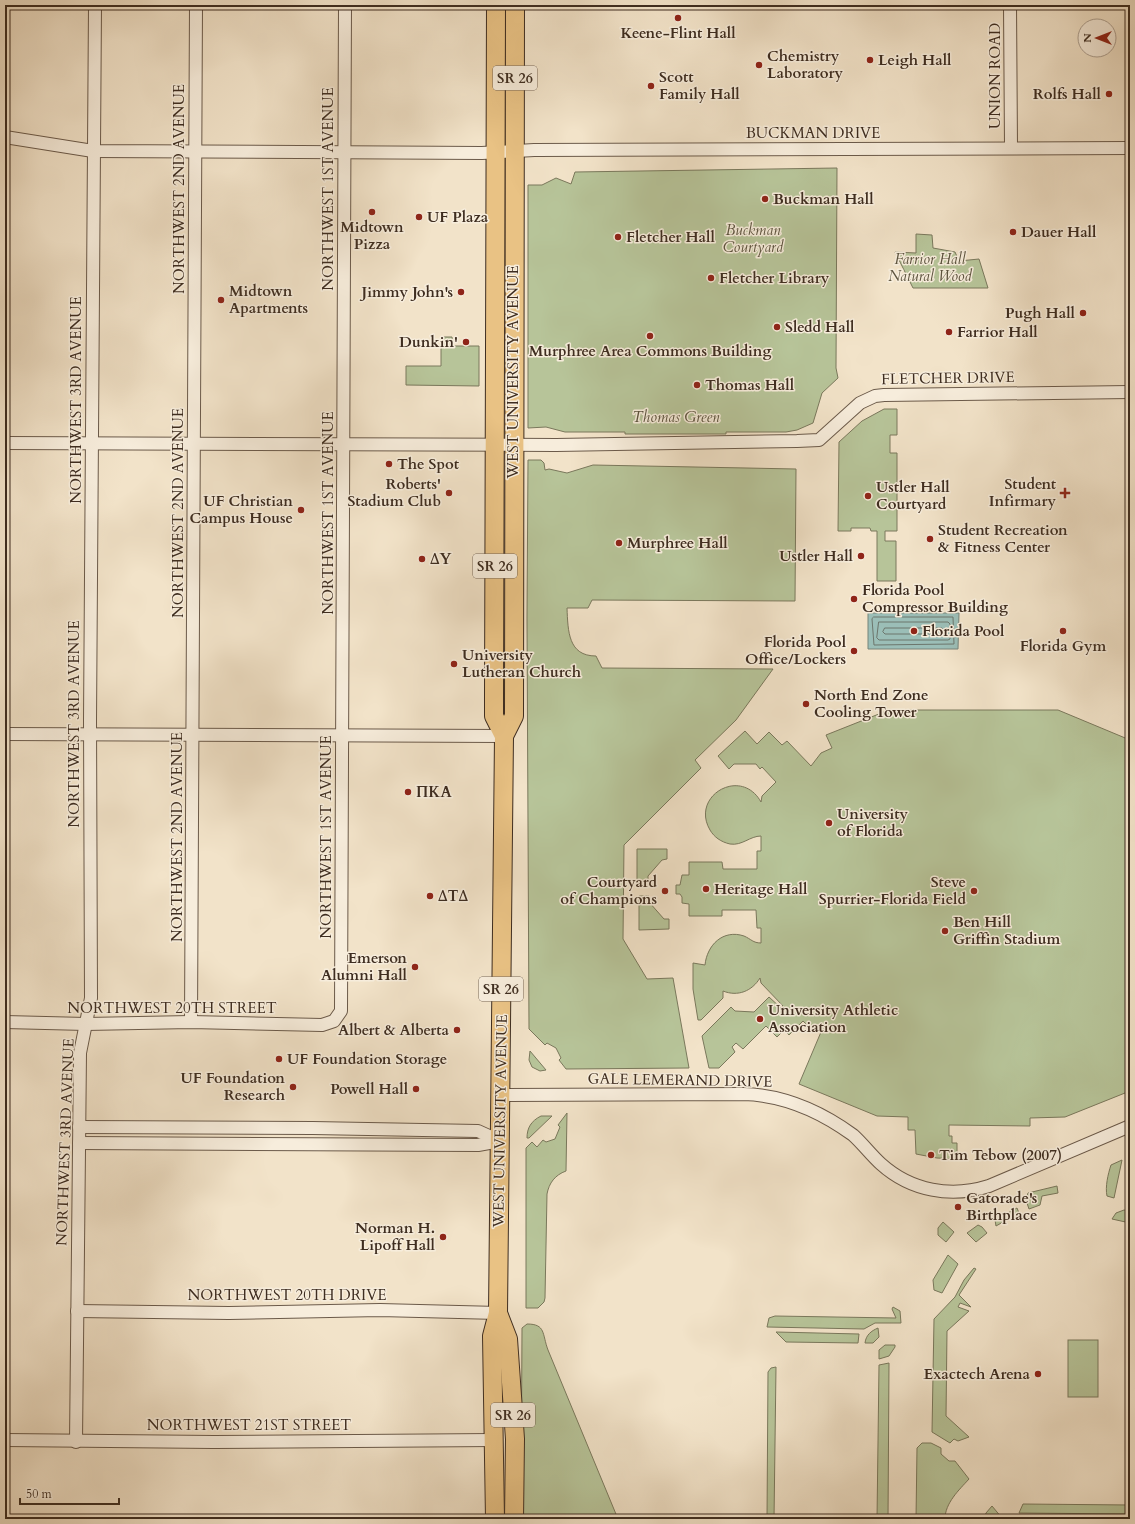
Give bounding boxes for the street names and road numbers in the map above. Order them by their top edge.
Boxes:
street label: UNION ROAD [985,23,1005,129]
road number: SR 26 [493,66,537,90]
street label: NORTHWEST 2ND AVENUE [169,84,189,294]
street label: NORTHWEST 1ST AVENUE [318,87,338,291]
street label: BUCKMAN DRIVE [746,123,880,143]
street label: WEST UNIVERSITY AVENUE [503,265,523,480]
street label: NORTHWEST 3RD AVENUE [66,296,86,504]
street label: FLETCHER DRIVE [881,367,1015,389]
street label: NORTHWEST 2ND AVENUE [168,408,188,618]
street label: NORTHWEST 1ST AVENUE [318,411,338,615]
road number: SR 26 [473,554,517,578]
street label: NORTHWEST 3RD AVENUE [64,620,84,828]
street label: NORTHWEST 2ND AVENUE [167,732,187,942]
street label: NORTHWEST 1ST AVENUE [316,735,336,939]
road number: SR 26 [479,977,523,1001]
street label: NORTHWEST 20TH STREET [67,998,277,1018]
street label: WEST UNIVERSITY AVENUE [488,1014,512,1229]
street label: NORTHWEST 3RD AVENUE [51,1038,79,1246]
street label: GALE LEMERAND DRIVE [587,1068,773,1092]
street label: NORTHWEST 20TH DRIVE [188,1285,386,1305]
road number: SR 26 [491,1403,535,1427]
street label: NORTHWEST 21ST STREET [147,1415,351,1435]

